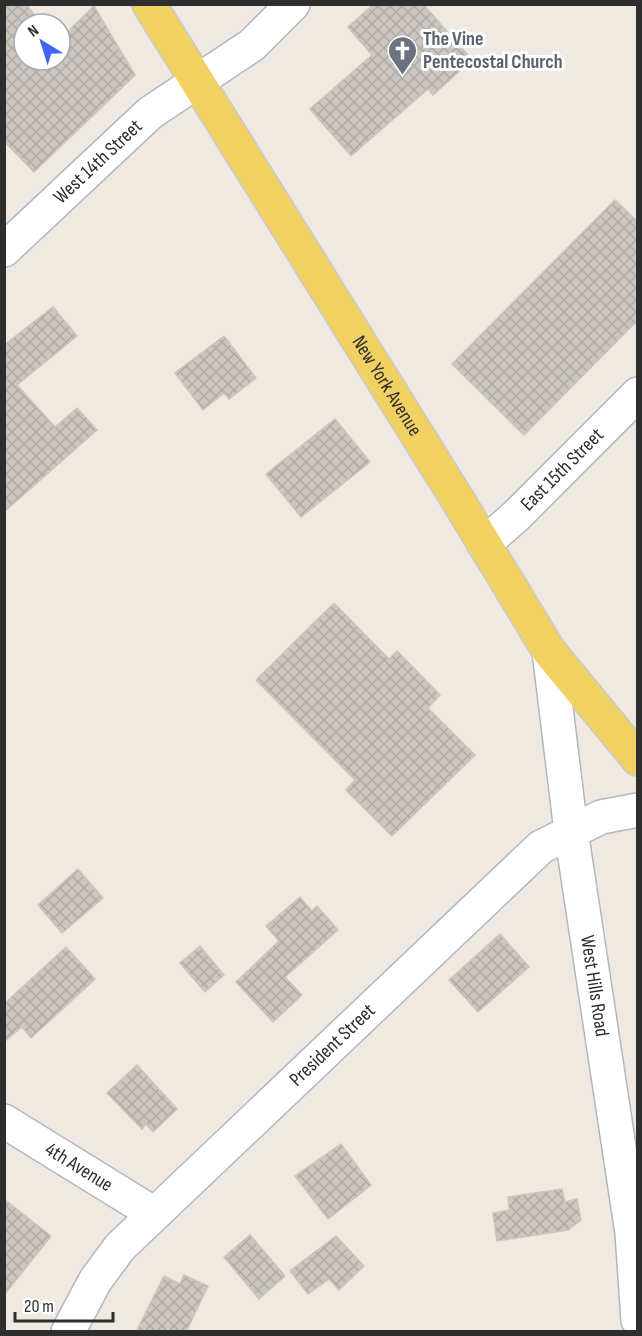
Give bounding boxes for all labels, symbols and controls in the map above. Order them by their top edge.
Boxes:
north arrow [12,12,72,72]
text: N [24,21,43,41]
place label: The Vine Pentecostal Church [423,27,563,74]
church icon: The Vine Pentecostal Church [386,34,418,76]
street label: West 14th Street [49,114,147,209]
street label: New York Avenue [347,331,427,441]
street label: East 15th Street [516,423,609,516]
street label: West Hills Road [575,934,614,1038]
street label: President Street [285,999,380,1092]
street label: 4th Avenue [41,1137,117,1197]
scale bar [15,1285,112,1323]
text: 20 m [24,1296,54,1317]

